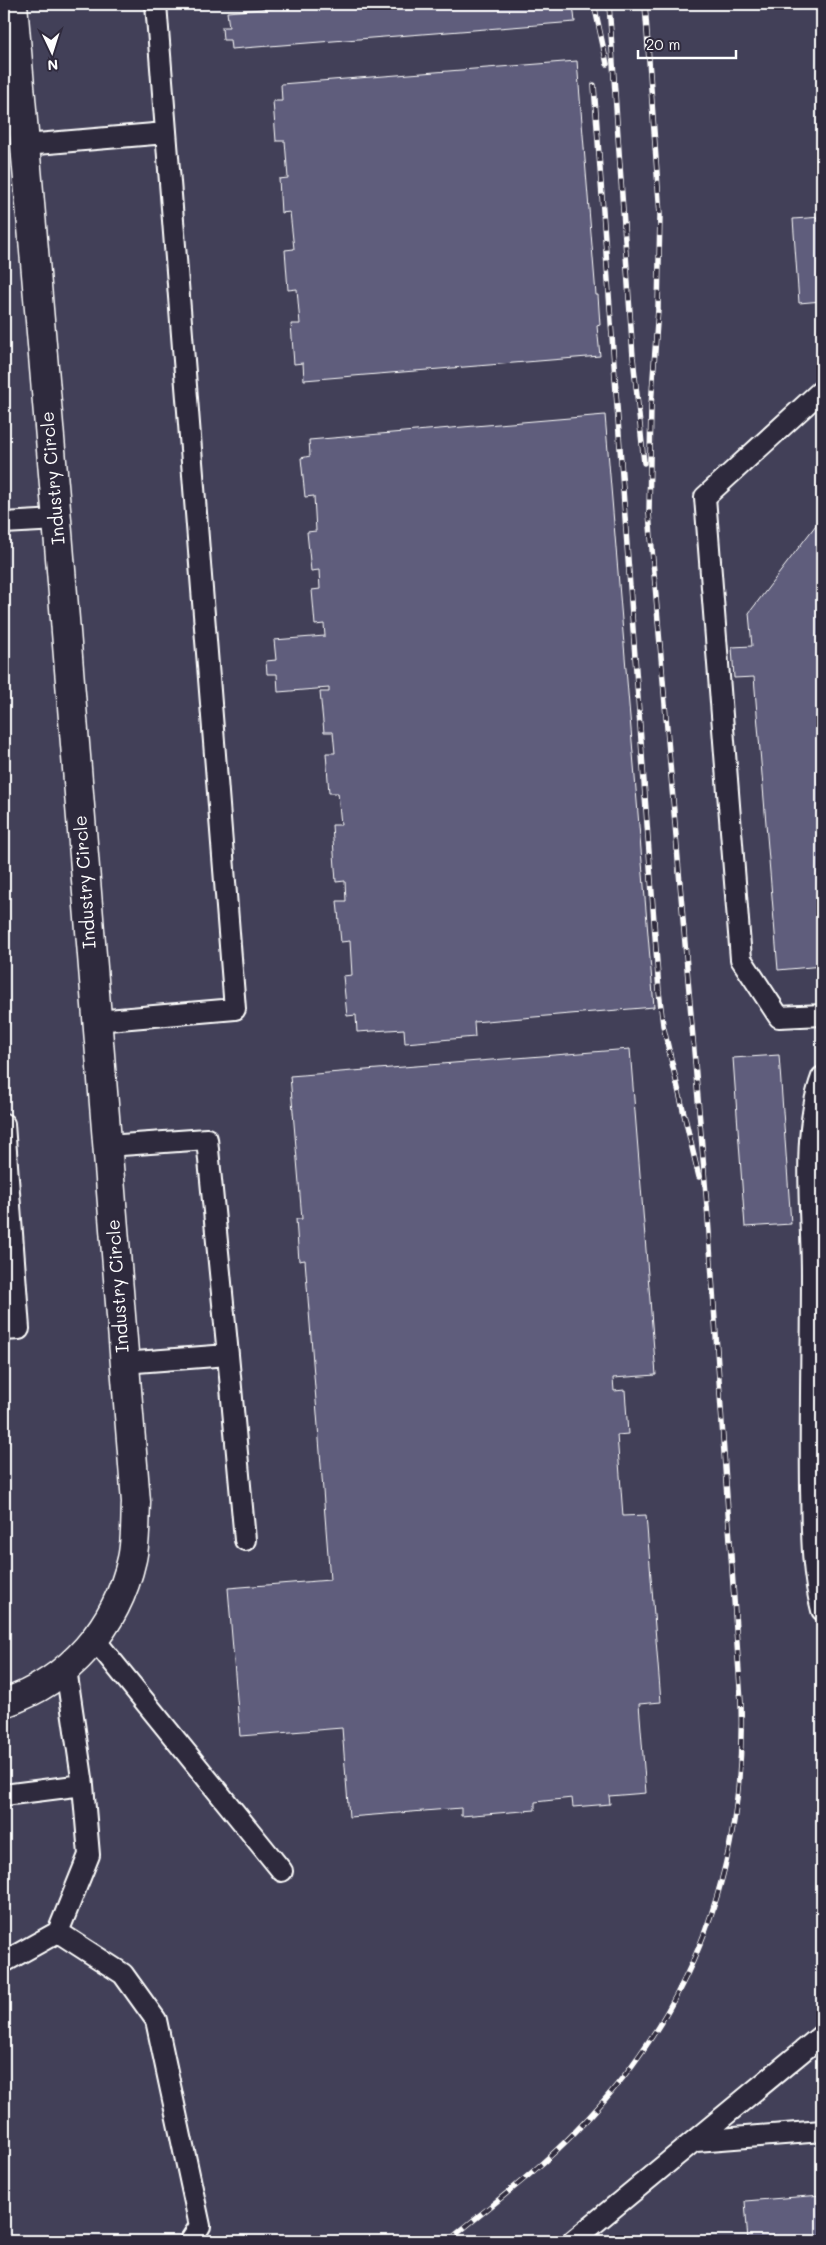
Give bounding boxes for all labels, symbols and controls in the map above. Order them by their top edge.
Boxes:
north arrow [28,28,78,78]
scale bar [638,28,736,60]
text: 20 m [646,34,680,54]
text: N [47,56,59,75]
street label: Industry Circle [34,410,70,546]
street label: Industry Circle [67,815,101,950]
street label: Industry Circle [100,1219,134,1354]

